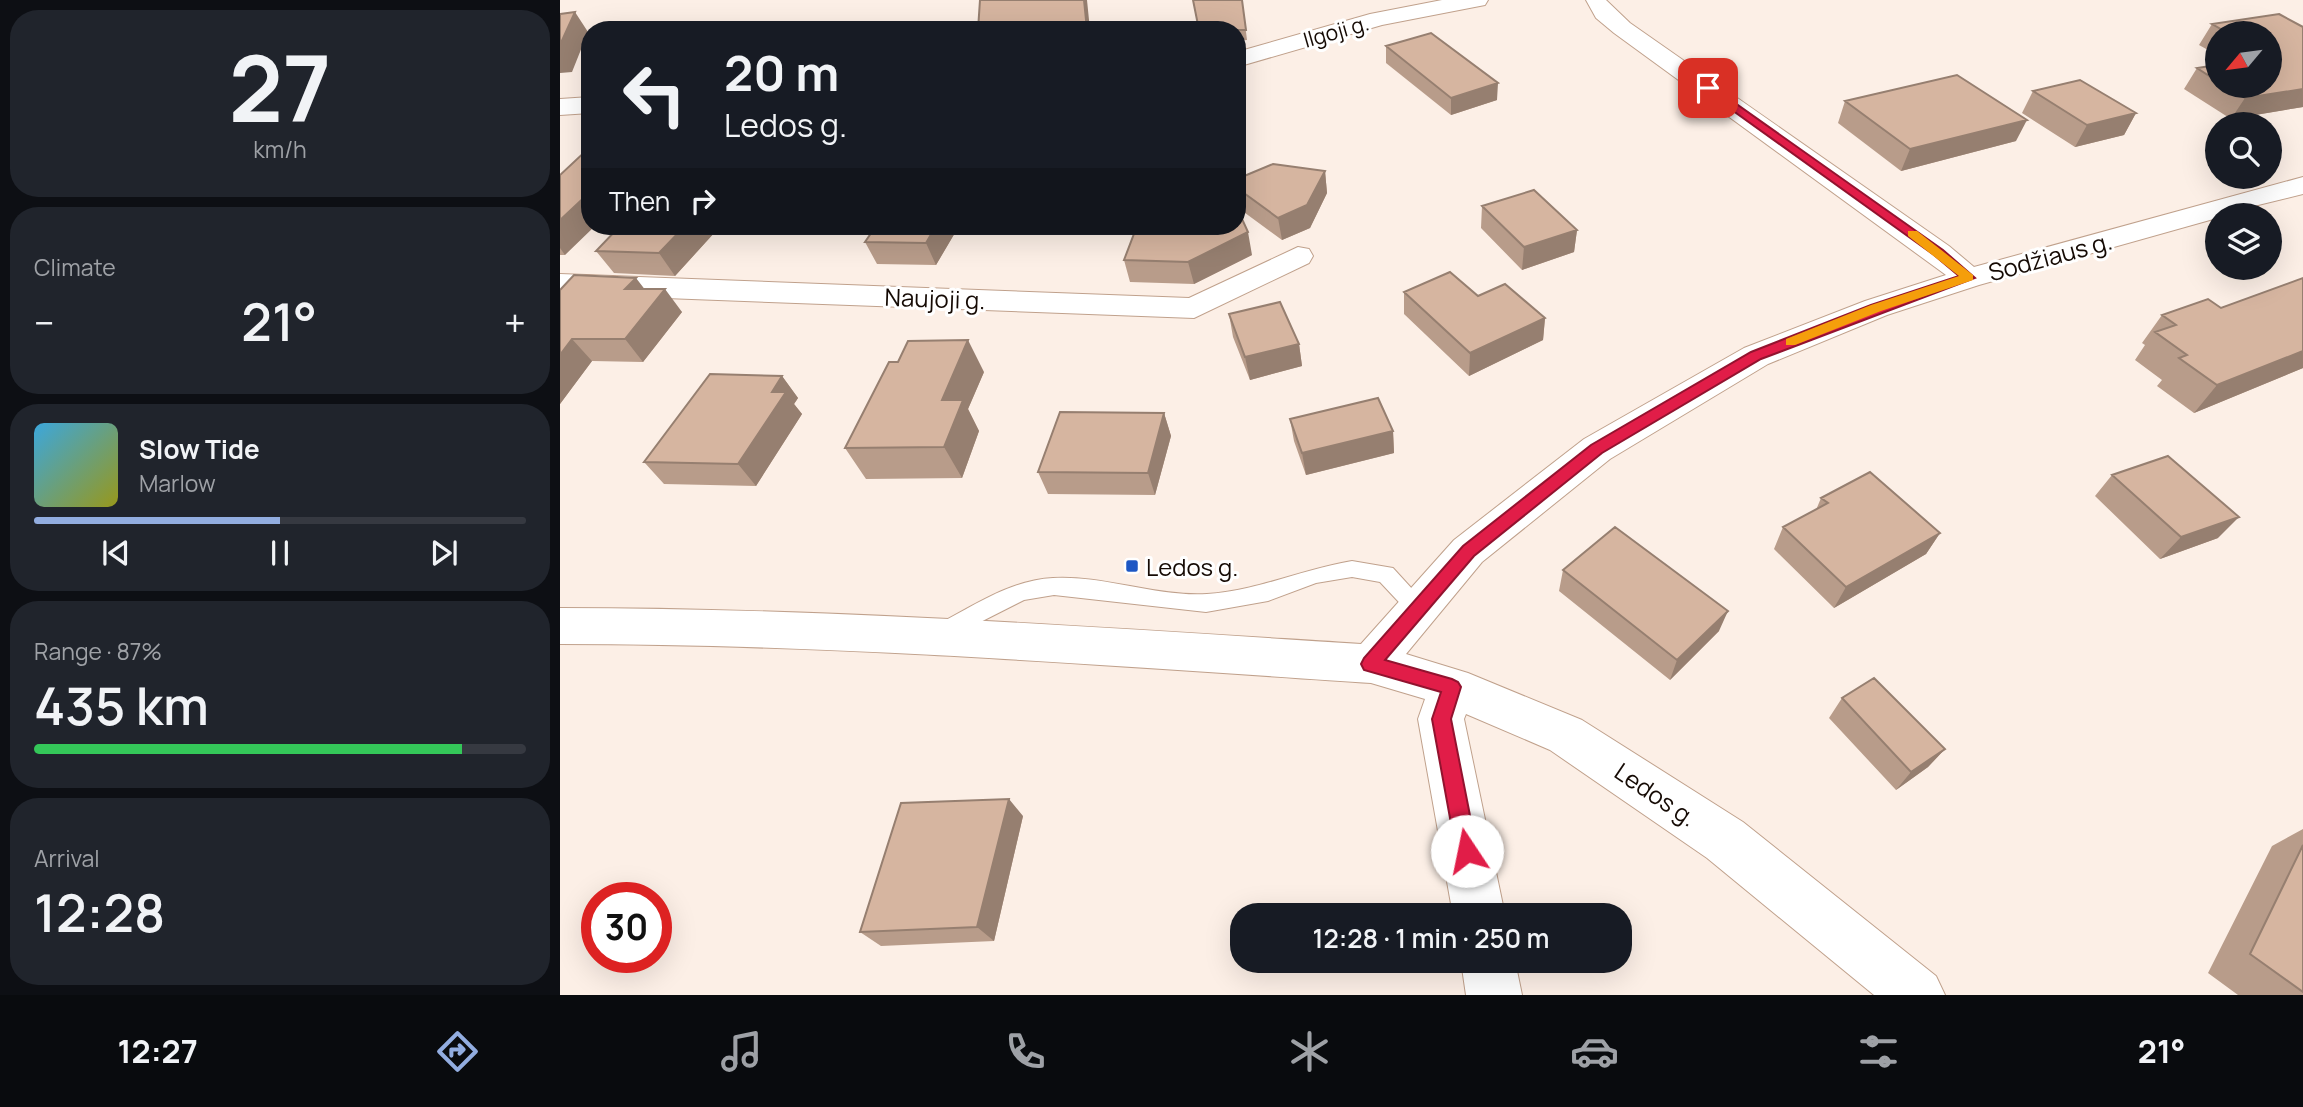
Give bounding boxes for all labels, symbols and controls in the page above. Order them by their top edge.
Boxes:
street label: Ilgoji g. [1300,8,1372,54]
north arrow [2205,21,2282,98]
map controls [2205,21,2282,280]
text: 27 [229,25,331,149]
text: 20 m [724,39,839,106]
icon: left [609,49,700,140]
pin [1678,58,1738,118]
icon: arrive [1689,69,1727,107]
text: Ledos g. [724,103,847,147]
button: search [2205,112,2282,189]
text: km/h [253,133,307,165]
icon: right [684,182,722,220]
text: Then [609,183,670,219]
button: layers [2205,203,2282,280]
street label: Sodžiaus g. [1984,224,2116,288]
text: Climate [34,251,116,283]
street label: Naujoji g. [884,280,986,316]
text: 21° [241,286,317,357]
text: − [34,296,55,348]
text: + [504,296,526,348]
text: Slow Tide [139,431,260,467]
text: Marlow [139,467,216,499]
icon: previous [97,534,135,572]
icon: pause [261,534,299,572]
icon: next [425,534,463,572]
place label: Ledos g. [1146,550,1238,583]
marker: Ledos g. [1124,558,1140,574]
text: Range · 87% [34,635,162,667]
text: 435 km [34,670,209,741]
street label: Ledos g. [1609,755,1703,833]
position arrow [1430,814,1504,888]
text: Arrival [34,842,100,874]
text: 12:28 [34,877,165,948]
speed limit sign: 30 [581,882,672,973]
text: 12:28 · 1 min · 250 m [1313,920,1549,956]
icon: directions [433,1027,482,1076]
icon: music [717,1027,766,1076]
icon: phone [1001,1027,1050,1076]
icon: climate [1285,1027,1334,1076]
icon: car [1570,1027,1619,1076]
icon: filters [1854,1027,1903,1076]
text: 12:27 [118,1029,198,1073]
text: 21° [2138,1029,2185,1073]

